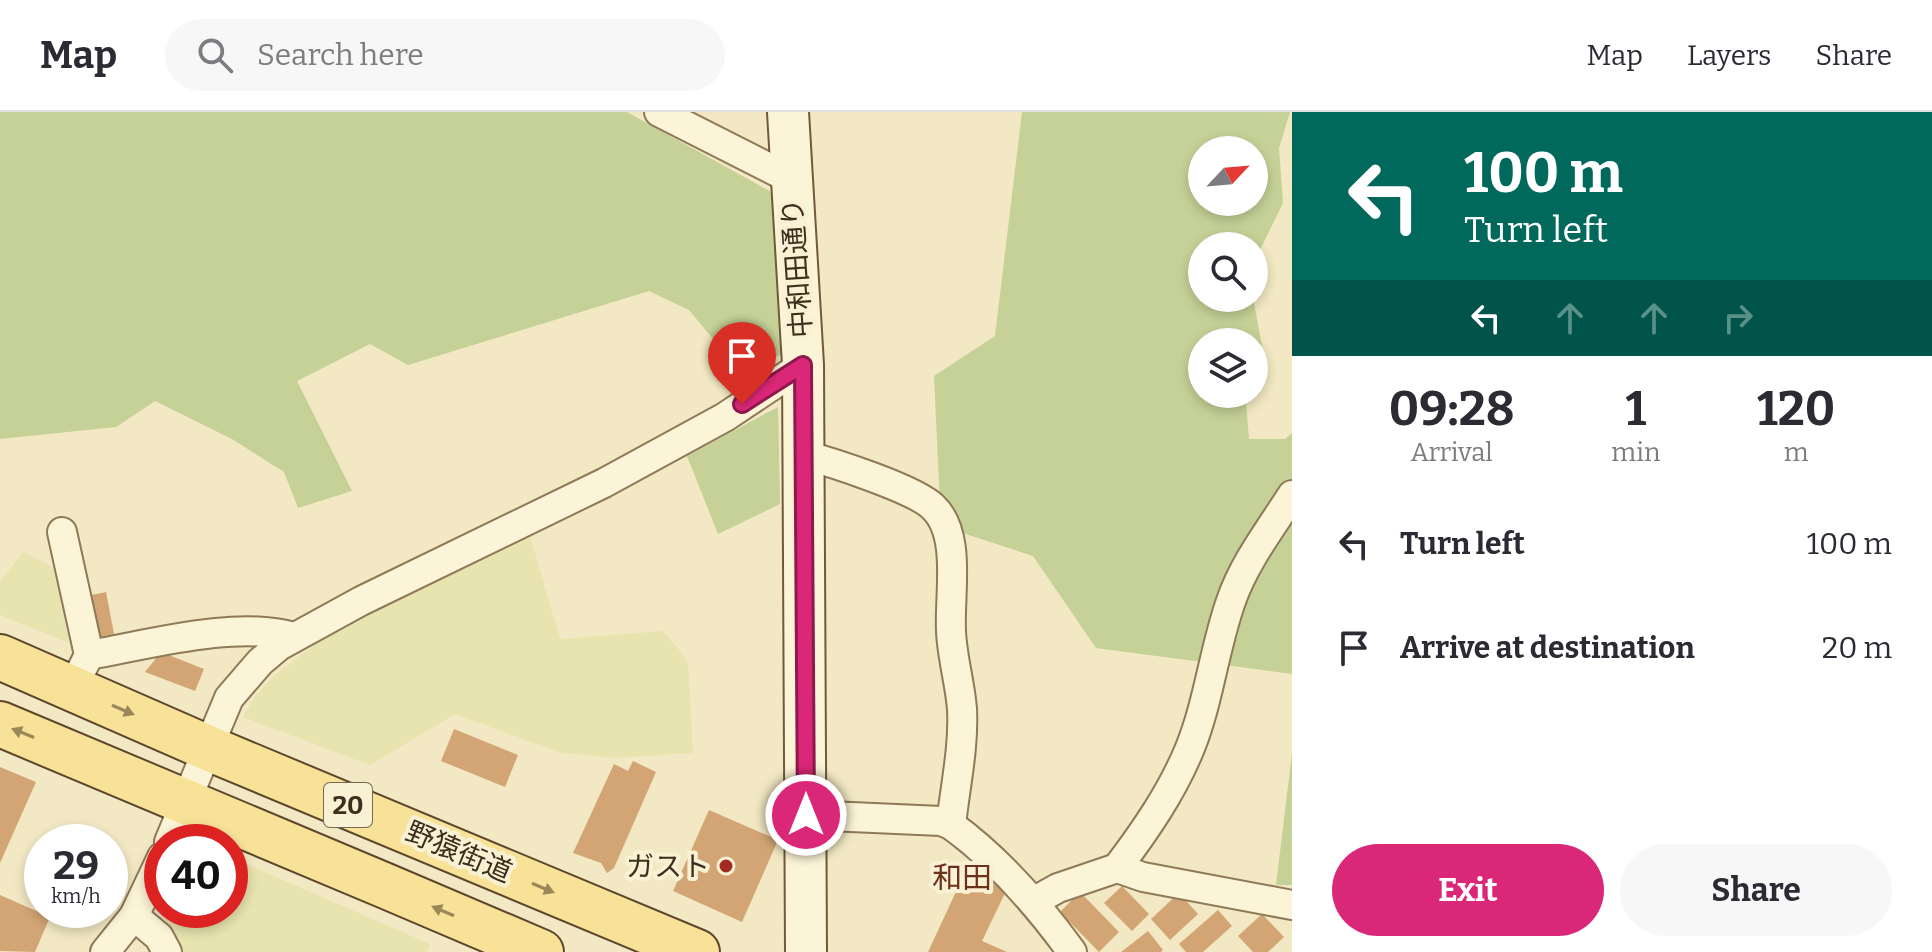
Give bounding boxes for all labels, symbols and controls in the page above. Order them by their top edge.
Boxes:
search box [165,19,725,91]
text: Map [40,32,117,78]
icon: search [193,33,237,77]
text: Search here [257,37,424,73]
text: Map [1586,39,1643,72]
text: Layers [1687,39,1771,72]
text: Share [1815,39,1892,72]
north arrow [1188,136,1268,216]
map controls [1188,136,1268,408]
text: 100 m [1464,140,1623,207]
icon: left [1332,144,1436,248]
street label: 中和田通り [776,197,818,339]
text: Turn left [1464,208,1608,252]
button: search [1188,232,1268,312]
icon: left [1464,296,1508,340]
icon: ahead [1548,296,1592,340]
icon: ahead [1632,296,1676,340]
icon: right [1716,296,1760,340]
pin [708,322,776,404]
button: layers [1188,328,1268,408]
icon: arrive [720,334,764,378]
text: 09:28 [1389,380,1515,438]
text: 1 [1625,380,1646,438]
text: 120 [1757,380,1835,438]
text: Arrival [1410,437,1493,468]
text: min [1611,437,1660,468]
text: m [1784,437,1809,468]
icon: left [1332,522,1376,566]
text: Turn left [1400,526,1525,562]
text: 100 m [1807,526,1892,562]
icon: arrive [1332,626,1376,670]
text: Arrive at destination [1400,630,1695,666]
text: 20 m [1822,630,1892,666]
one-way arrow [111,703,135,716]
one-way arrow [11,726,35,739]
position arrow [764,773,848,857]
road number: 20 [324,783,372,827]
street label: 野猿街道 [401,815,517,889]
speed limit sign: 40 [144,824,248,928]
text: 29 [53,842,99,890]
button: Exit [1332,844,1604,936]
button: Share [1620,844,1892,936]
place label: ガスト [626,850,710,883]
marker: ガスト [717,857,735,875]
district label: 和田 [932,860,992,896]
one-way arrow [531,881,555,894]
text: km/h [51,884,101,908]
one-way arrow [431,904,455,917]

